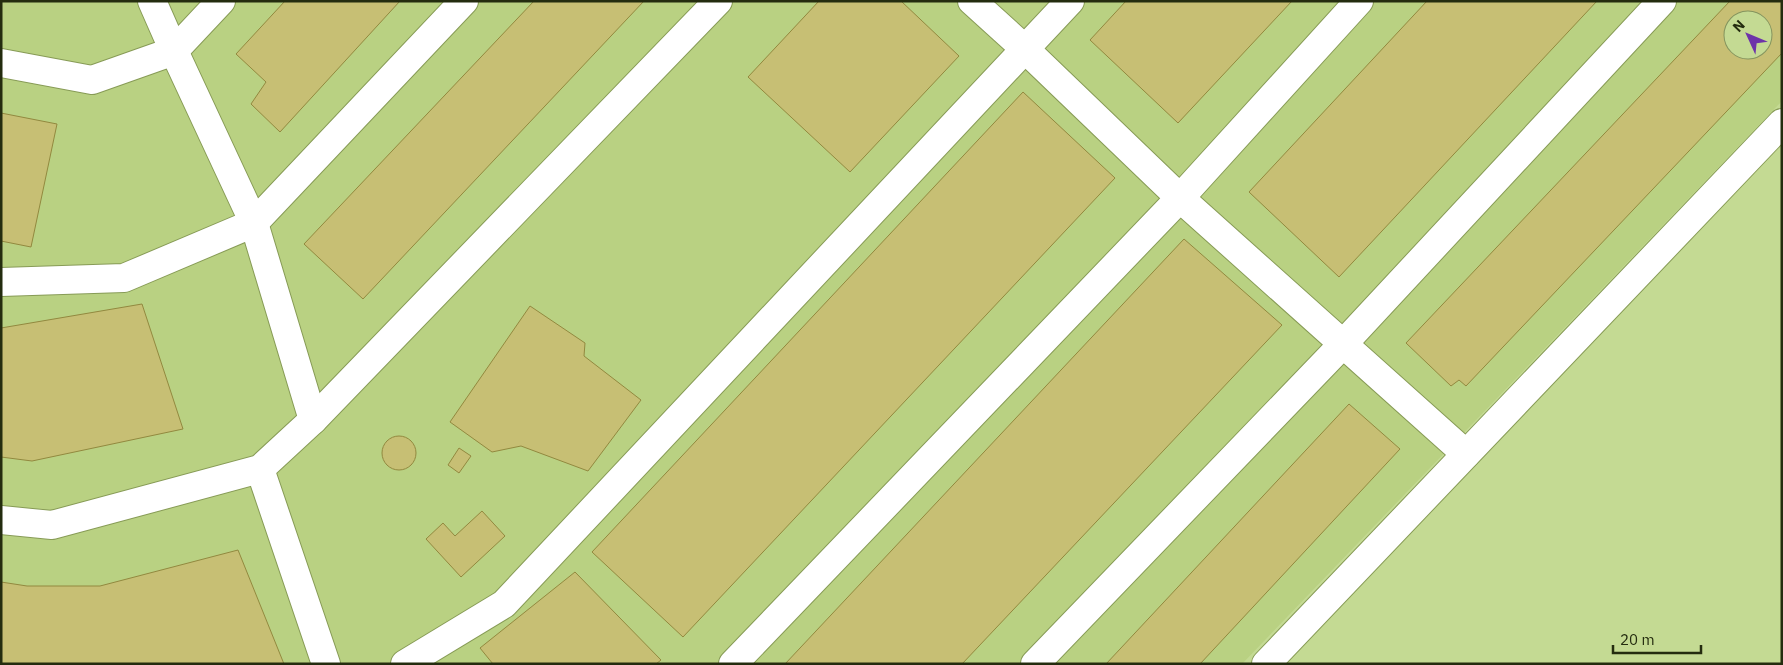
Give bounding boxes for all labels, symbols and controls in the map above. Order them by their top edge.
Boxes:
north arrow [1723,10,1773,60]
text: N [1729,16,1749,36]
scale bar [1613,622,1700,654]
text: 20 m [1620,630,1655,649]

